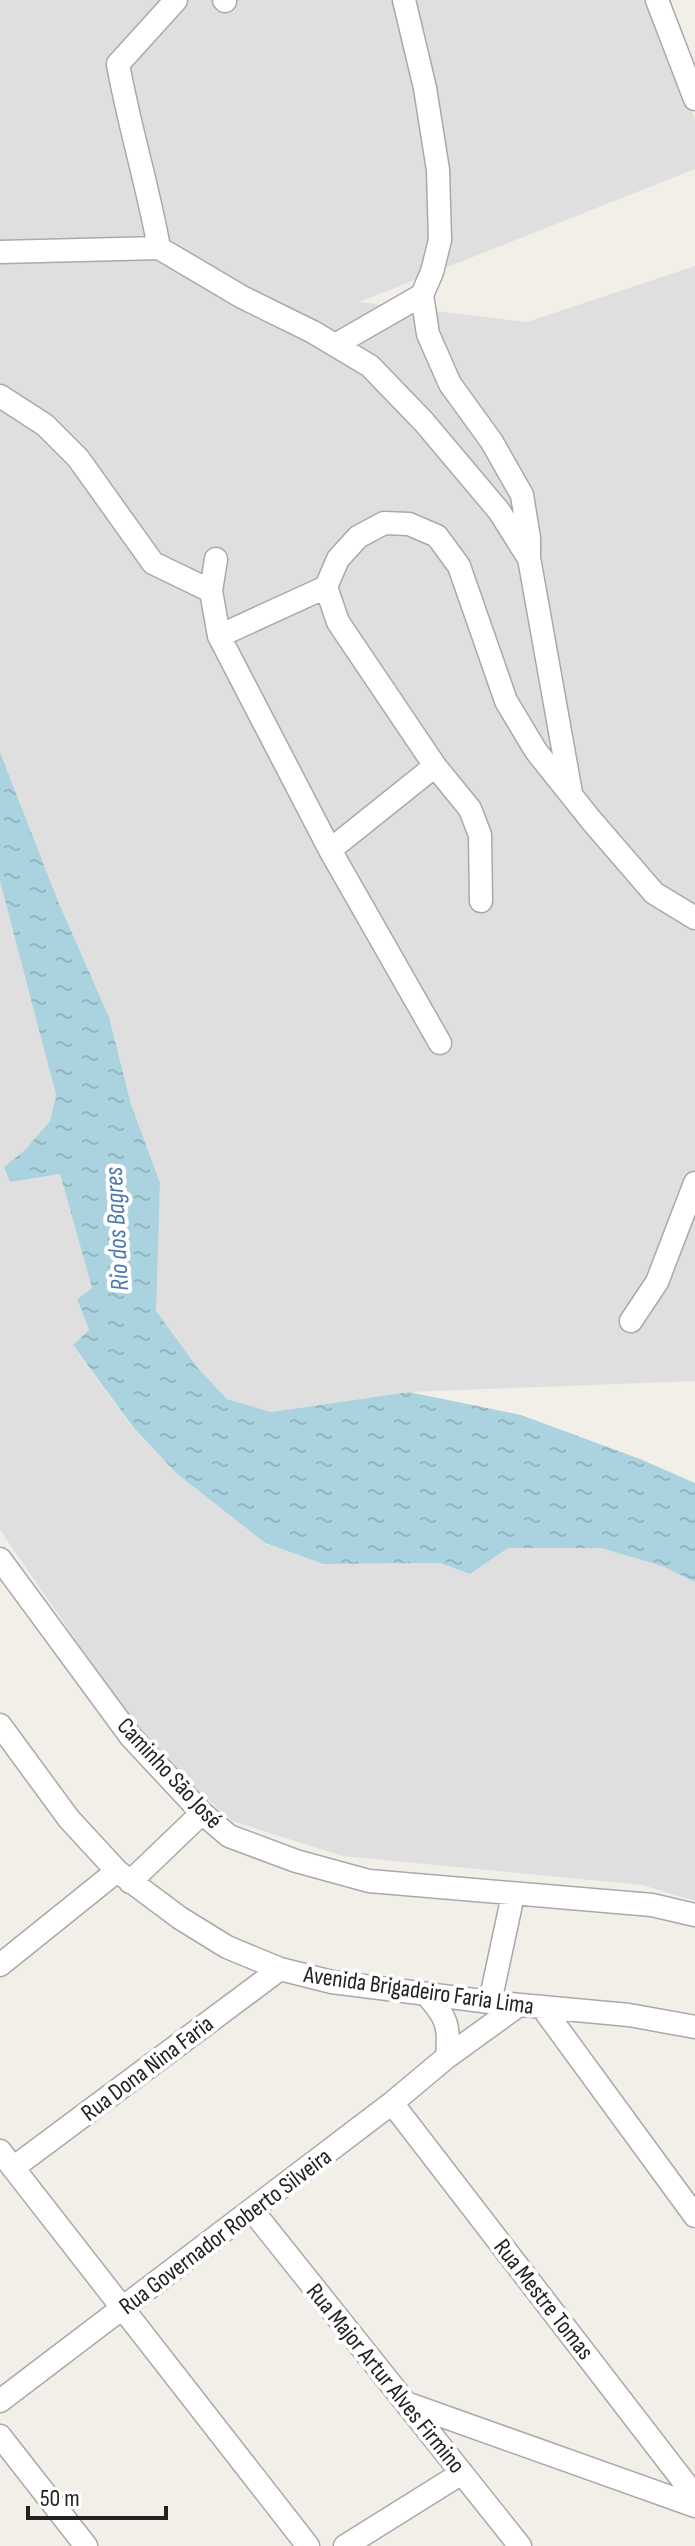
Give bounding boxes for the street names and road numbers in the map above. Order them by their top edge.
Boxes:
street label: Caminho São José [111,1712,228,1835]
street label: Avenida Brigadeiro Faria Lima [301,1960,536,2021]
street label: Rua Dona Nina Faria [76,2009,219,2127]
street label: Rua Governador Roberto Silveira [113,2142,337,2321]
street label: Rua Mestre Tomas [487,2233,600,2366]
street label: Rua Major Artur Alves Firmino [300,2278,471,2479]

